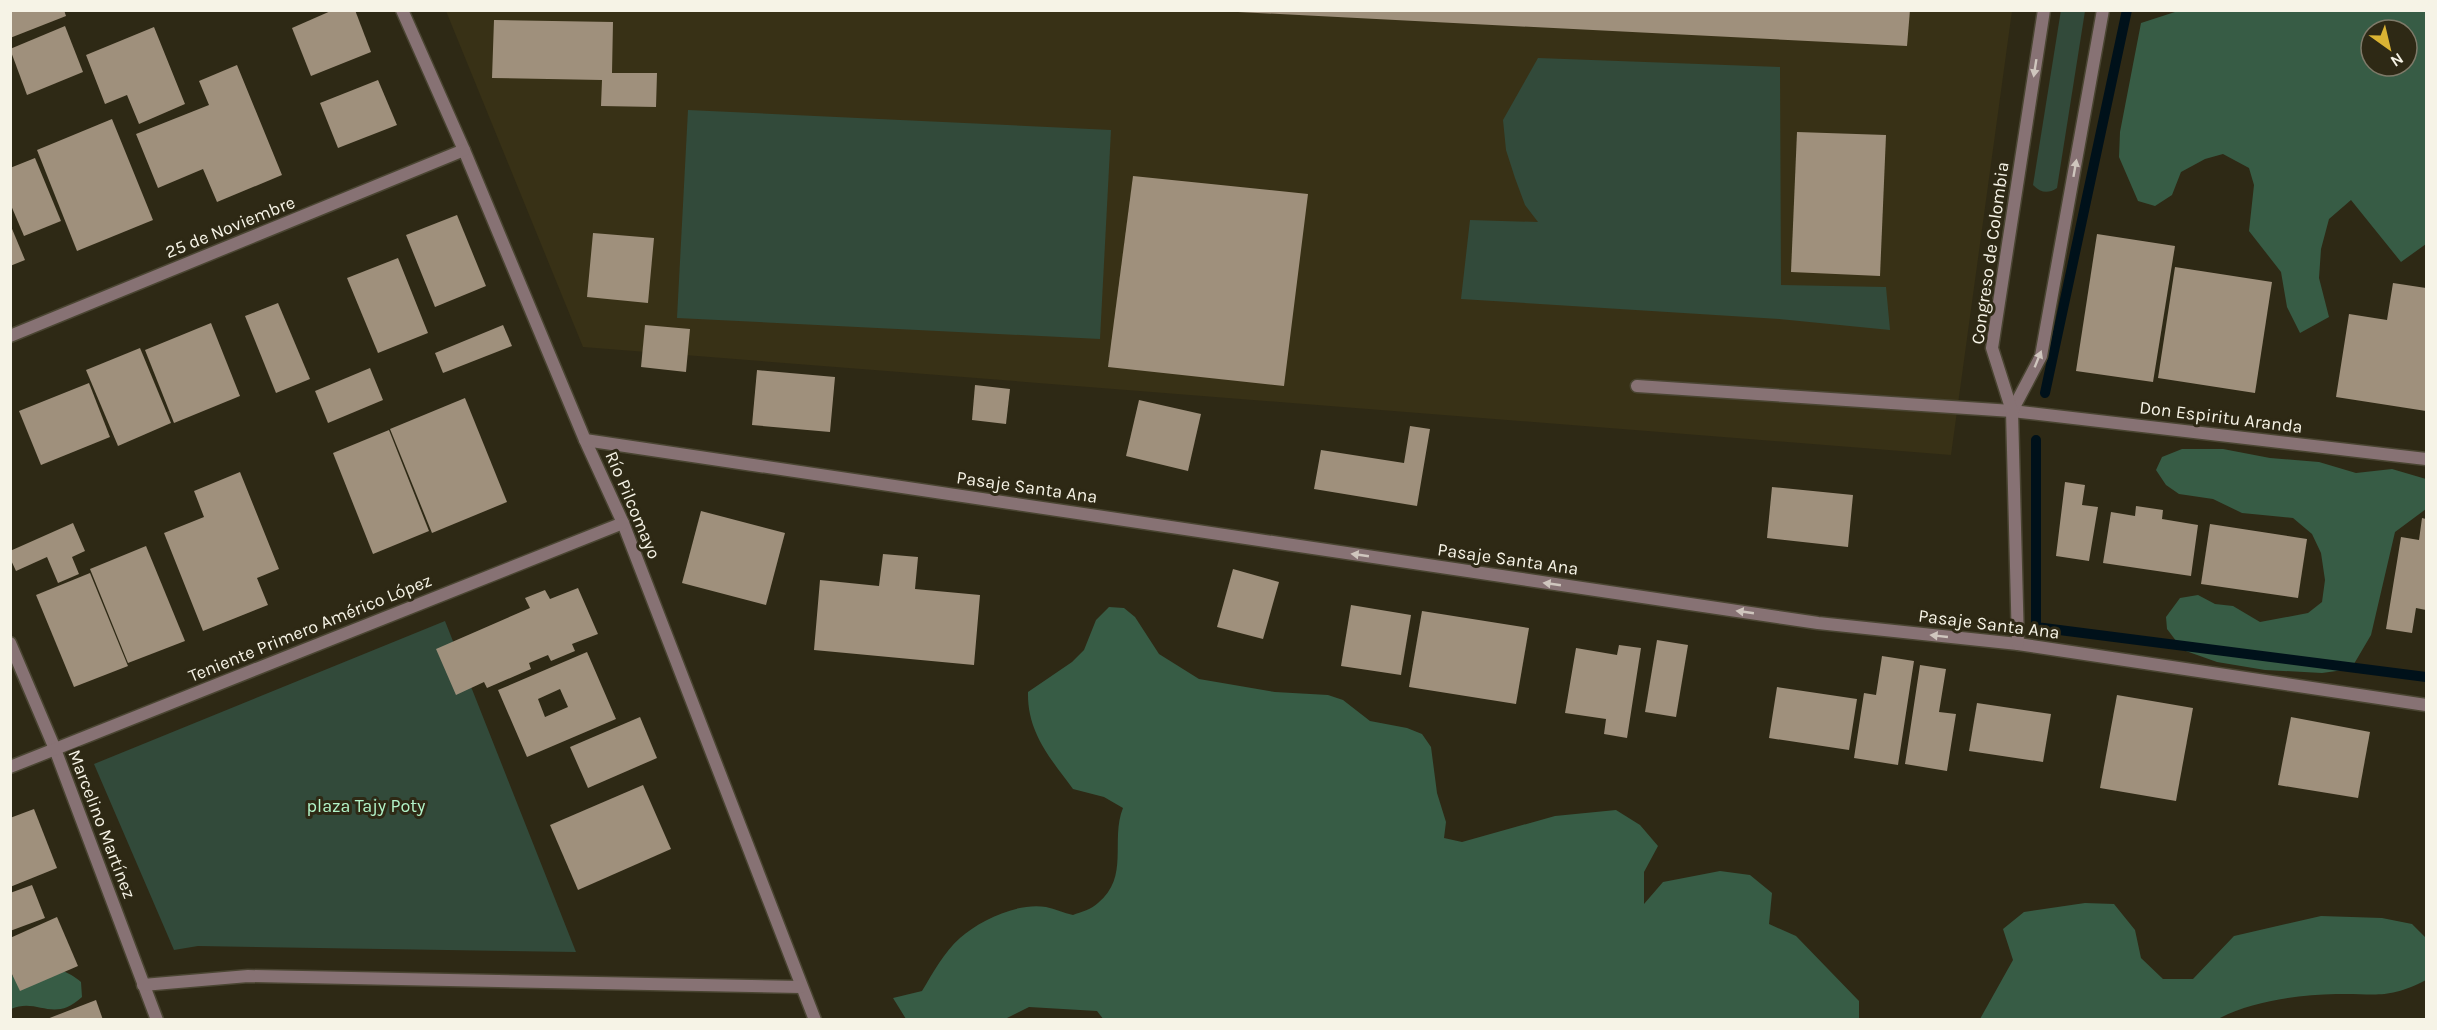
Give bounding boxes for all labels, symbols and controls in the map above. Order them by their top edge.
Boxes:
north arrow [2359,18,2419,78]
text: N [2387,49,2407,71]
one-way arrow [2030,59,2039,78]
one-way arrow [2071,158,2080,177]
street label: Congreso de Colombia [1966,160,2014,346]
street label: 25 de Noviembre [162,191,298,263]
one-way arrow [2033,350,2043,368]
street label: Don Espiritu Aranda [2138,396,2304,438]
street label: Río Pilcomayo [600,448,666,562]
street label: Pasaje Santa Ana [955,466,1099,508]
street label: Pasaje Santa Ana [1436,538,1580,580]
one-way arrow [1350,550,1369,559]
street label: Teniente Primero Américo López [185,569,435,687]
one-way arrow [1543,579,1562,588]
street label: Pasaje Santa Ana [1917,604,2061,644]
one-way arrow [1736,608,1755,617]
one-way arrow [1929,631,1948,641]
street label: Marcelino Martínez [63,746,141,902]
park label: plaza Tajy Poty [307,795,426,817]

